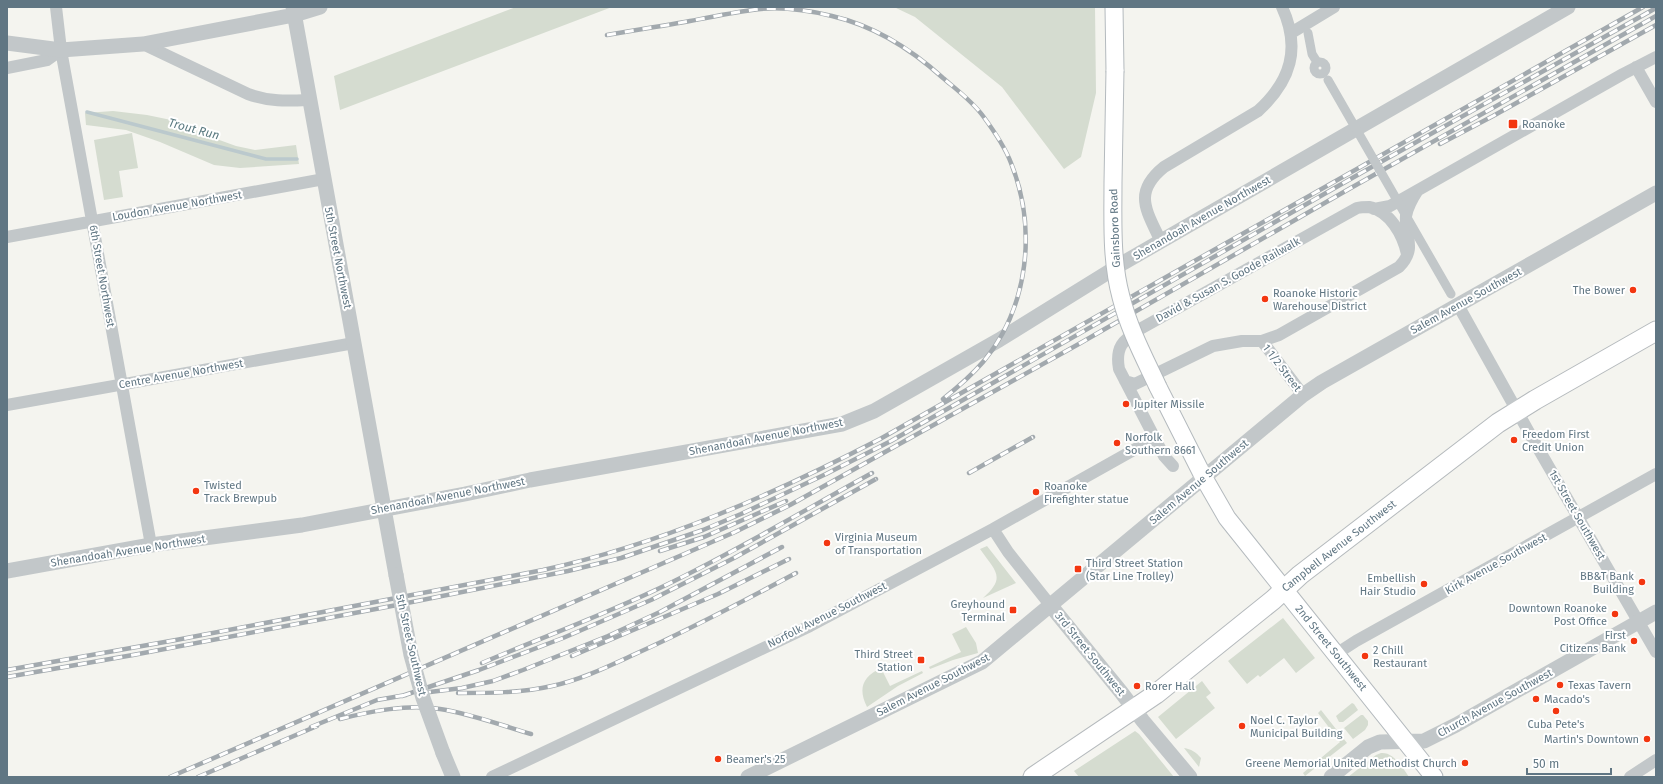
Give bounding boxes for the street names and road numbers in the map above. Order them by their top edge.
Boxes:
street label: Shenandoah Avenue Northwest [1131,173,1273,263]
street label: Loudon Avenue Northwest [111,188,243,224]
street label: Gainsboro Road [1107,188,1123,268]
street label: 5th Street Northwest [322,206,354,310]
street label: 6th Street Northwest [87,224,117,328]
street label: David & Susan S. Goode Railwalk [1154,235,1303,325]
street label: Salem Avenue Southwest [1408,265,1524,337]
street label: 1 1/2 Street [1260,342,1304,394]
street label: Centre Avenue Northwest [118,357,244,391]
street label: Shenandoah Avenue Northwest [688,416,844,458]
street label: Salem Avenue Southwest [1147,437,1251,527]
street label: 1st Street Southwest [1546,468,1608,562]
street label: Shenandoah Avenue Northwest [370,475,526,517]
street label: Campbell Avenue Southwest [1279,497,1399,595]
street label: Kirk Avenue Southwest [1443,531,1549,597]
street label: Shenandoah Avenue Northwest [50,532,206,570]
street label: Norfolk Avenue Southwest [765,579,889,651]
street label: 5th Street Southwest [393,593,429,697]
street label: 2nd Street Southwest [1292,603,1370,693]
street label: 3rd Street Southwest [1052,610,1128,698]
street label: Salem Avenue Southwest [874,651,992,719]
street label: Church Avenue Southwest [1435,666,1555,740]

